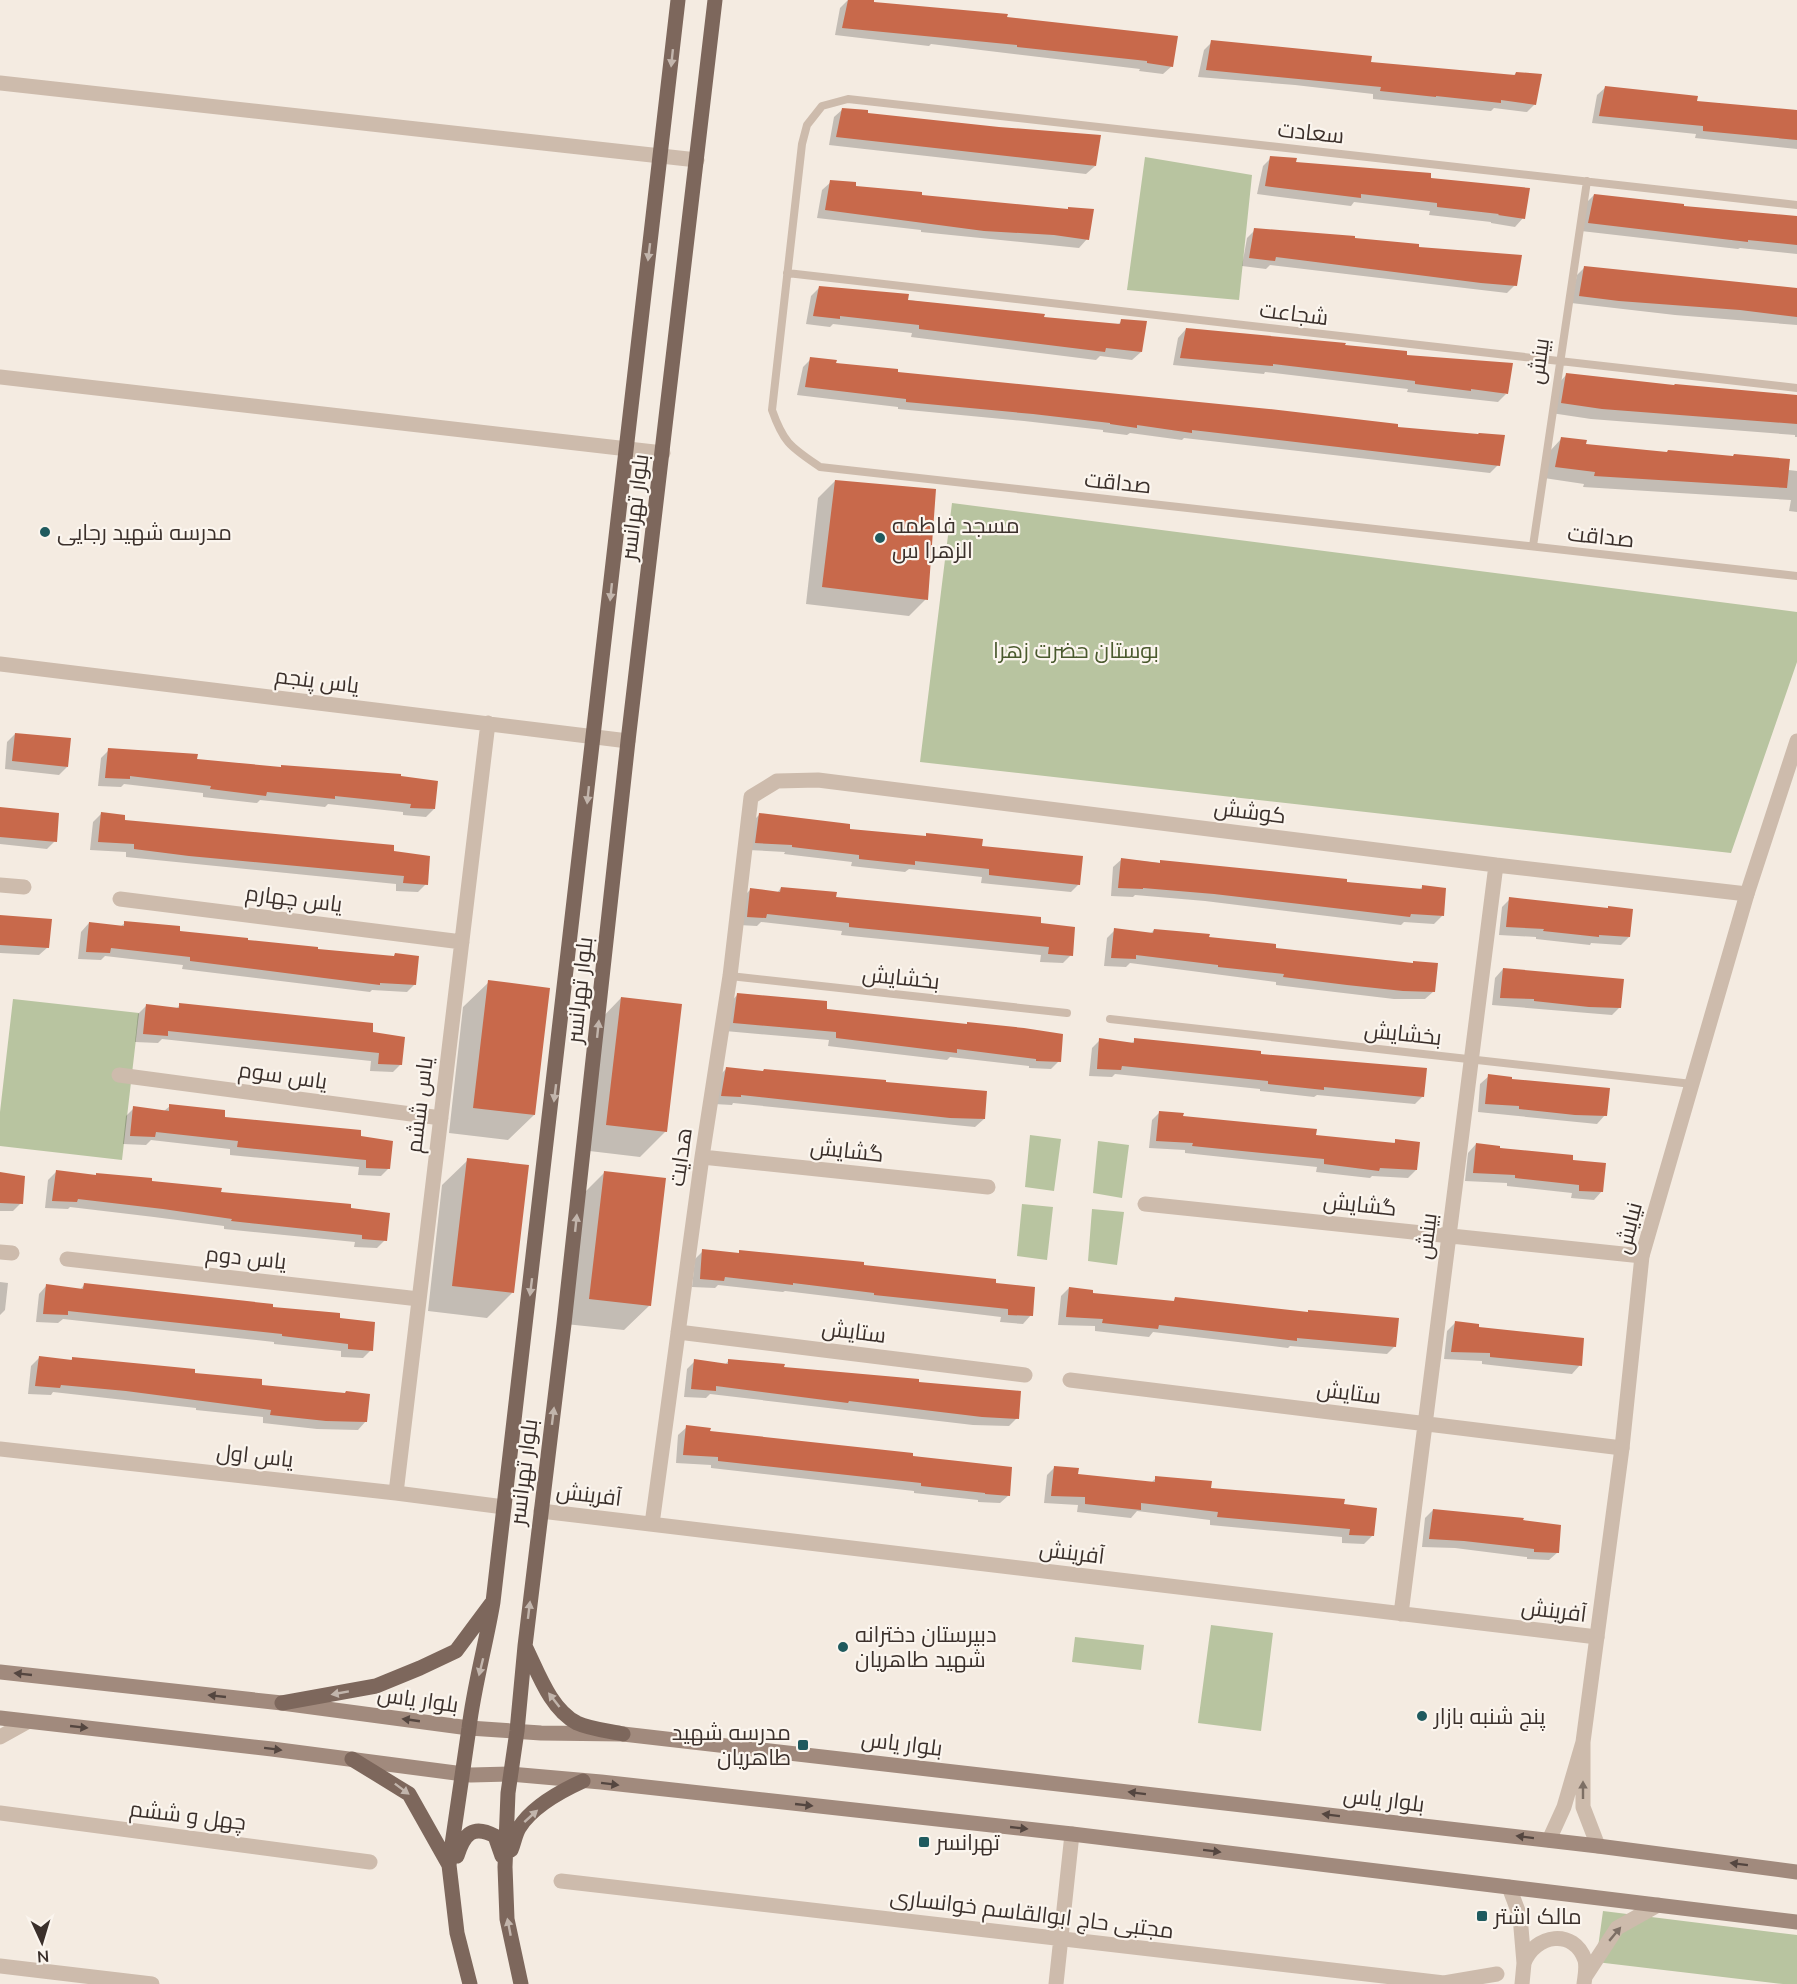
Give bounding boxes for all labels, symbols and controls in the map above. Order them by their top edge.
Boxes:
one-way arrow [667,49,676,68]
street label: سعادت [1276,115,1346,149]
one-way arrow [645,242,654,261]
street label: شجاعت [1258,295,1330,331]
street label: بینش [1521,336,1555,386]
street label: بلوار تهرانسر [613,452,654,564]
street label: صداقت [1083,465,1153,499]
place label: مسجد فاطمه الزهرا س [892,511,1020,564]
place label: مدرسه شهید رجایی [57,518,232,546]
street label: صداقت [1566,519,1636,553]
marker: مدرسه شهید رجایی [38,525,52,539]
marker: مسجد فاطمه الزهرا س [873,531,887,545]
one-way arrow [606,582,616,601]
park label: بوستان حضرت زهرا [993,636,1159,664]
street label: یاس پنجم [273,661,361,701]
one-way arrow [584,786,593,805]
street label: کوشش [1213,793,1287,829]
street label: یاس چهارم [244,878,344,920]
street label: بلوار تهرانسر [559,935,599,1047]
street label: بخشایش [861,959,941,995]
street label: بخشایش [1363,1015,1443,1051]
one-way arrow [593,1019,602,1038]
street label: یاس سوم [236,1055,329,1097]
street label: یاس ششم [399,1055,441,1155]
one-way arrow [550,1084,559,1103]
street label: هدایت [662,1126,698,1188]
street label: گشایش [809,1132,885,1168]
street label: گشایش [1322,1186,1398,1222]
street label: نیایش [1608,1199,1648,1257]
street label: بینش [1409,1211,1443,1261]
one-way arrow [571,1213,580,1232]
street label: یاس دوم [204,1239,288,1277]
one-way arrow [527,1277,536,1296]
street label: ستایش [820,1313,888,1349]
street label: ستایش [1315,1374,1383,1410]
one-way arrow [548,1407,557,1426]
street label: بلوار تهرانسر [502,1417,543,1529]
street label: یاس اول [215,1437,295,1473]
street label: آفرینش [555,1476,623,1512]
street label: آفرینش [1038,1534,1106,1570]
street label: آفرینش [1520,1592,1588,1628]
one-way arrow [524,1600,534,1619]
place label: دبیرستان دخترانه شهید طاهریان [855,1620,997,1673]
marker: دبیرستان دخترانه شهید طاهریان [836,1640,850,1654]
one-way arrow [475,1658,485,1677]
one-way arrow [14,1670,33,1679]
street label: بلوار یاس [376,1679,460,1719]
one-way arrow [331,1688,350,1697]
one-way arrow [208,1691,227,1701]
one-way arrow [548,1692,561,1708]
place label: پنج شنبه بازار [1432,1702,1545,1731]
marker: پنج شنبه بازار [1415,1709,1429,1723]
one-way arrow [401,1716,420,1725]
place label: مدرسه شهید طاهریان [672,1718,791,1771]
one-way arrow [70,1723,89,1732]
street label: بلوار یاس [860,1724,944,1762]
marker: مدرسه شهید طاهریان [796,1738,810,1752]
one-way arrow [263,1745,282,1754]
one-way arrow [601,1779,620,1788]
street label: بلوار یاس [1342,1780,1426,1818]
one-way arrow [1578,1780,1588,1799]
one-way arrow [394,1783,409,1795]
one-way arrow [1128,1788,1147,1798]
street label: چهل و ششم [128,1794,248,1838]
one-way arrow [795,1800,814,1810]
one-way arrow [523,1809,538,1823]
one-way arrow [1321,1810,1340,1820]
one-way arrow [1009,1823,1028,1833]
place label: تهرانسر [934,1828,1000,1856]
one-way arrow [1515,1832,1534,1842]
marker: تهرانسر [917,1835,931,1849]
one-way arrow [1203,1846,1222,1856]
one-way arrow [1729,1859,1748,1869]
street label: مجتبی حاج ابوالقاسم خوانساری [888,1882,1176,1946]
place label: مالک اشتر [1492,1902,1582,1930]
marker: مالک اشتر [1475,1909,1489,1923]
north arrow [12,1912,72,1972]
one-way arrow [504,1917,513,1936]
one-way arrow [1608,1927,1621,1942]
text: N [36,1947,50,1967]

